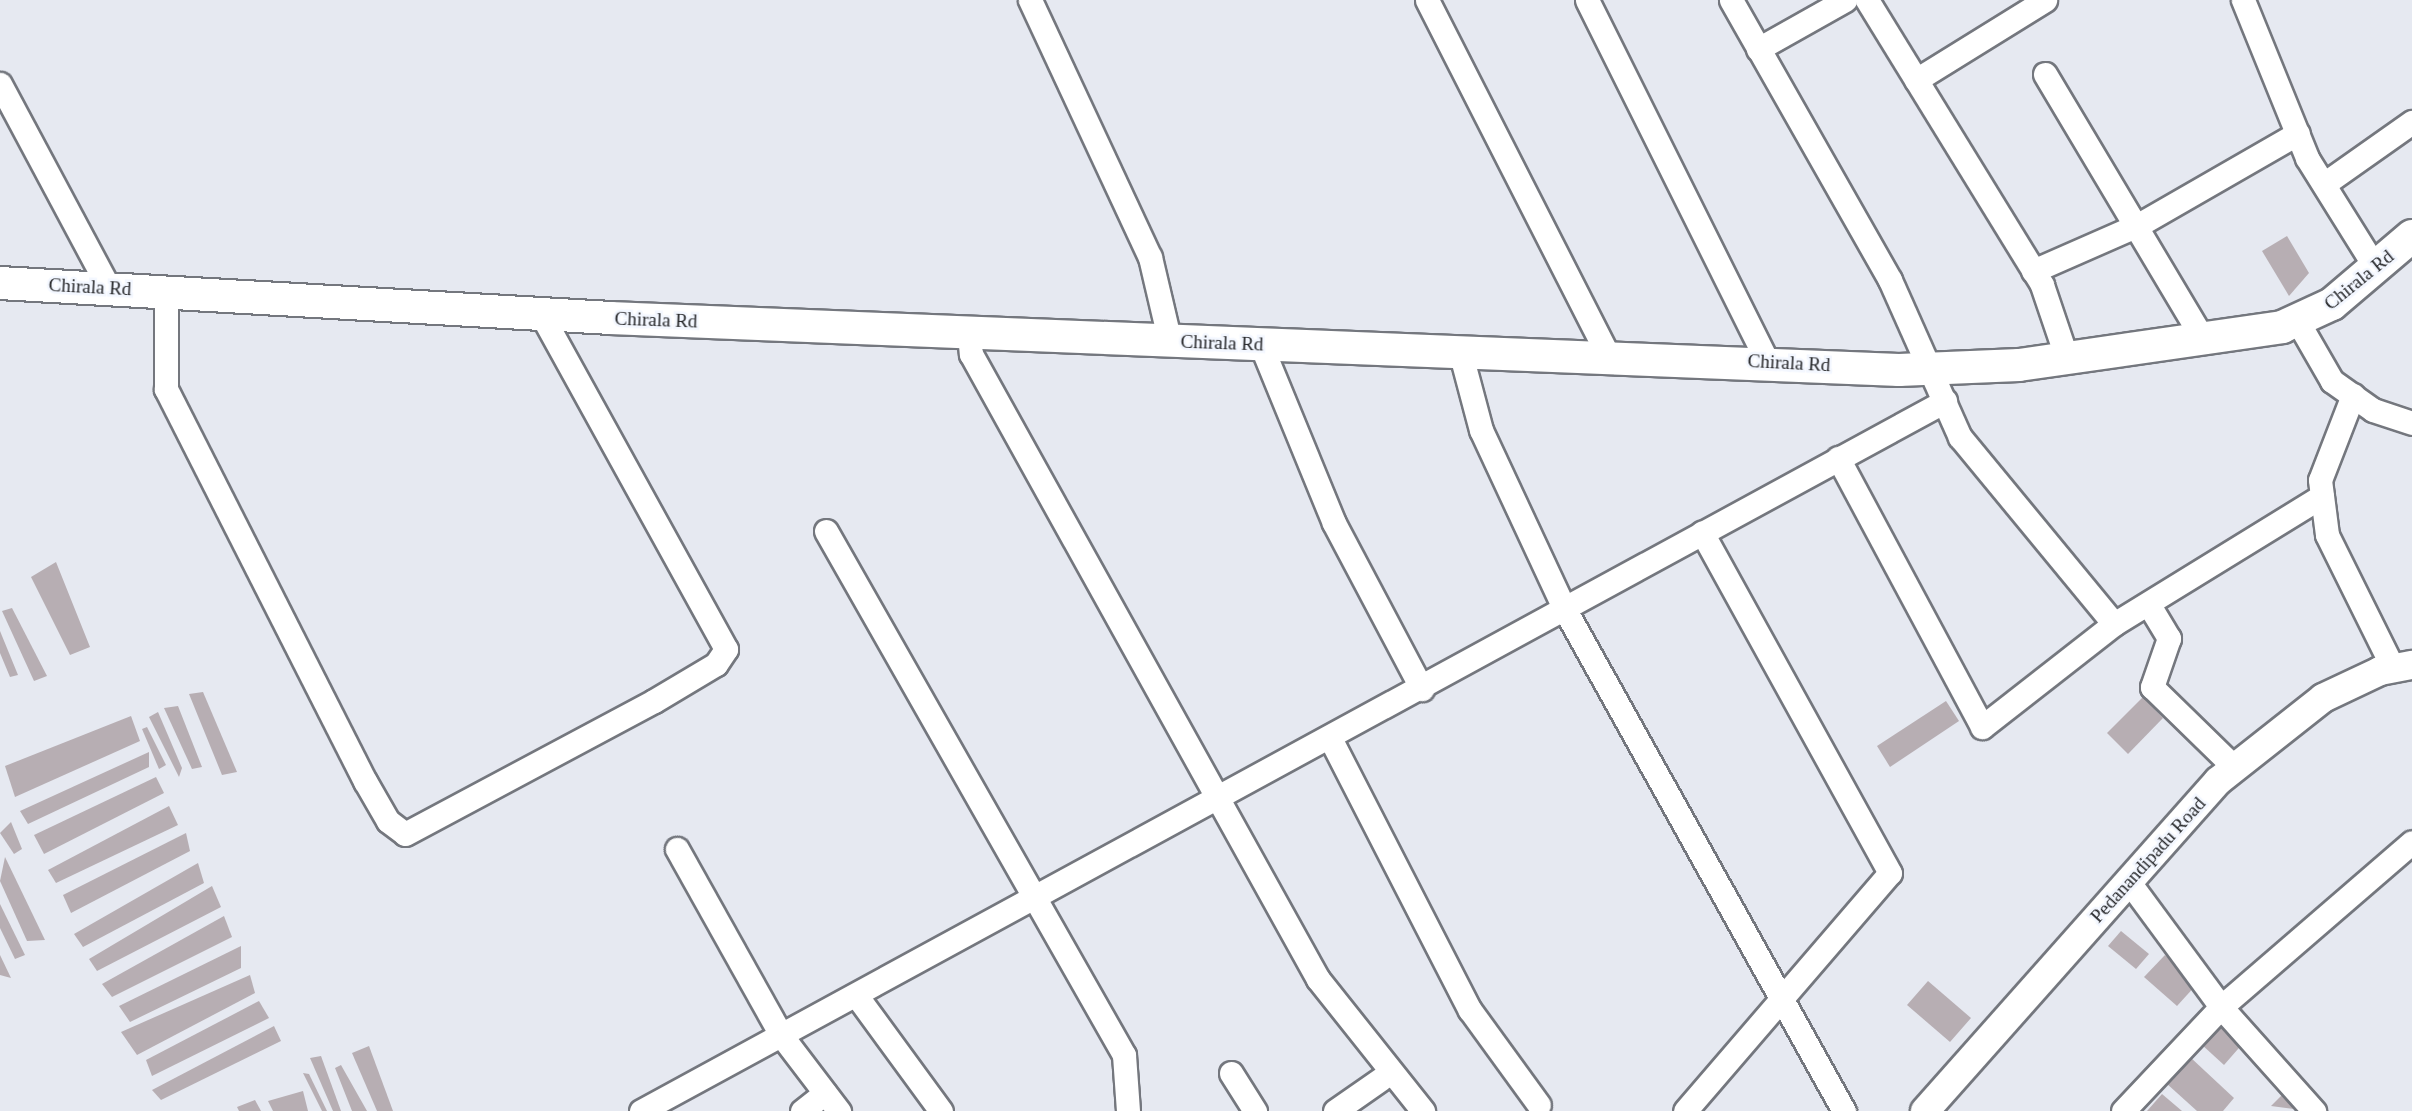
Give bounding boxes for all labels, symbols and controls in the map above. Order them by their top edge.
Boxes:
street label: Chirala Rd [2320,245,2398,315]
street label: Chirala Rd [48,273,132,301]
street label: Chirala Rd [614,307,698,333]
street label: Chirala Rd [1180,330,1264,356]
street label: Chirala Rd [1747,349,1831,377]
street label: Pedanandipadu Road [2086,793,2210,927]

